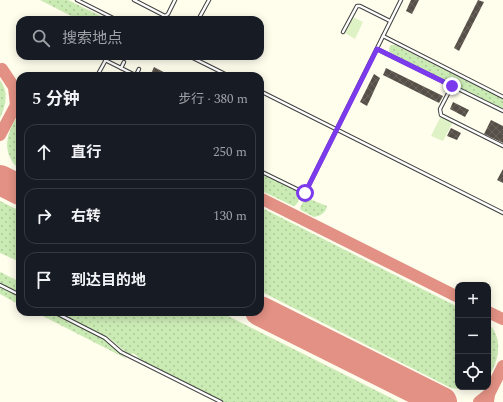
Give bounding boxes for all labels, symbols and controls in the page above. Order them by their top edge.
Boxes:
search box [16,16,264,60]
icon: search [30,27,52,49]
text: 搜索地点 [62,27,122,50]
route end [443,77,461,95]
text: 5 分钟 [32,86,80,112]
text: 步行 · 380 m [178,89,248,109]
icon: ahead [33,141,55,163]
text: 直行 [71,141,101,164]
text: 250 m [213,142,247,162]
route start [296,184,314,202]
icon: right [33,205,55,227]
text: 右转 [71,205,101,228]
text: 130 m [213,206,247,226]
icon: arrive [33,269,55,291]
text: 到达目的地 [71,269,146,292]
map controls [455,282,491,390]
button: + [455,282,491,318]
button: − [455,318,491,354]
button: locate [455,354,491,390]

